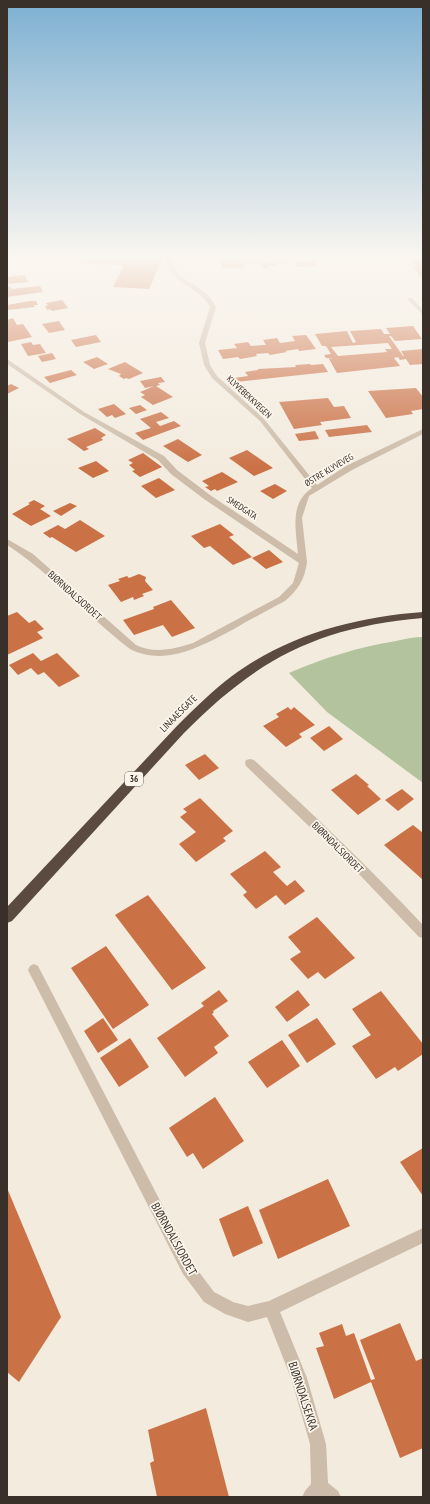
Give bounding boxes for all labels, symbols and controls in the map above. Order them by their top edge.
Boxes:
street label: KLYVEBEKKVEGEN [225,373,274,420]
street label: ØSTRE KLYVEVEG [302,450,356,488]
street label: SMEDGATA [225,494,260,522]
street label: BJØRNDALSJORDET [45,568,105,623]
street label: LINAAESGATE [157,692,200,735]
road number: 36 [125,772,143,786]
street label: BJØRNDALSJORDET [309,819,367,876]
street label: BJØRNDALSJORDET [148,1200,201,1278]
street label: BJØRNDALSEKRA [285,1360,322,1432]

